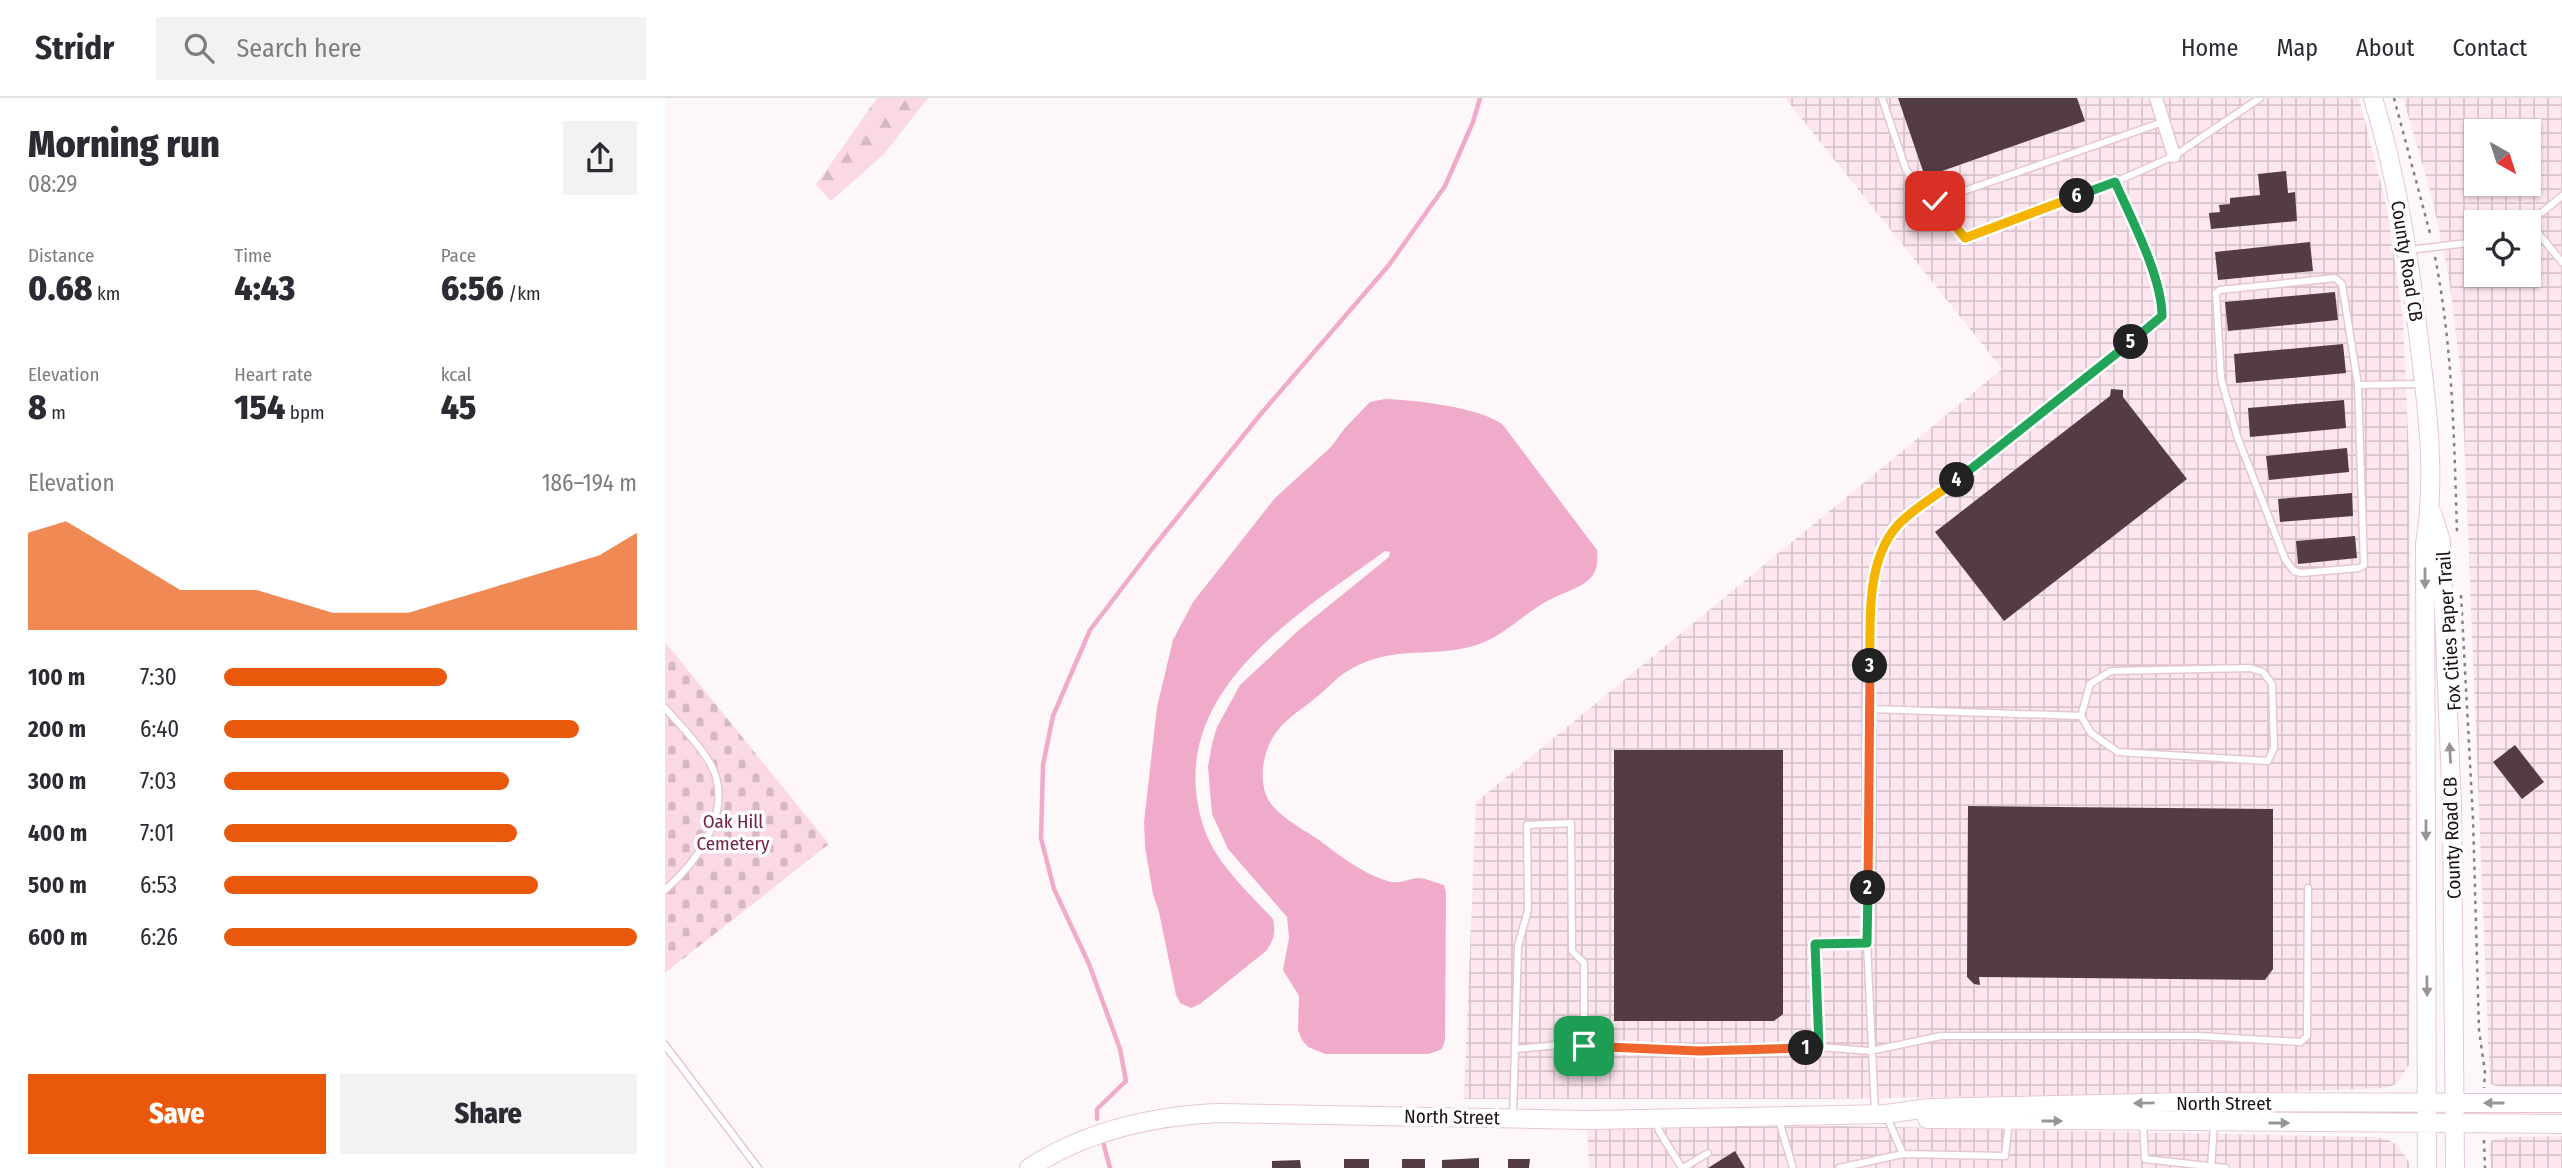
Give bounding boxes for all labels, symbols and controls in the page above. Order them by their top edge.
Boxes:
search box [156,17,646,80]
text: Stridr [35,28,114,68]
icon: search [180,29,218,67]
text: Search here [236,33,362,64]
text: Home [2181,34,2238,62]
text: Map [2276,34,2318,62]
text: About [2356,34,2414,62]
text: Contact [2452,34,2527,62]
north arrow [2464,119,2541,196]
map controls [2464,119,2541,287]
text: Morning run [28,121,220,167]
button: share [563,121,637,195]
text: 08:29 [28,170,78,198]
pin [1905,171,1965,231]
pin: 6 [2059,178,2095,214]
icon: check [1916,182,1954,220]
text: 6 [2072,184,2081,207]
street label: County Road CB [2386,199,2428,323]
button: locate [2464,210,2541,287]
text: Distance [28,244,95,267]
text: Time [234,244,272,267]
text: Pace [441,244,476,267]
text: 0.68 [28,267,93,309]
text: 4:43 [234,267,295,309]
text: 6:56 [441,267,504,309]
text: km [93,282,120,305]
text: /km [504,282,541,305]
pin: 5 [2113,324,2149,360]
text: 5 [2126,330,2135,353]
text: Elevation [28,363,100,386]
text: Heart rate [234,363,312,386]
text: kcal [441,363,471,386]
text: 8 [28,386,47,428]
text: 154 [234,386,285,428]
text: 45 [441,386,476,428]
text: m [47,401,66,424]
text: bpm [285,401,325,424]
pin: 4 [1939,462,1975,498]
text: 4 [1952,468,1961,491]
text: Elevation [28,469,115,497]
text: 186–194 m [542,469,637,497]
street label: Fox Cities Paper Trail [2432,550,2466,712]
one-way arrow [2419,567,2431,589]
pin: 3 [1853,648,1887,684]
text: 3 [1865,654,1874,677]
text: 100 m [28,663,85,691]
text: 7:30 [140,663,177,691]
text: 200 m [28,715,86,743]
text: 6:40 [140,715,179,743]
one-way arrow [2444,742,2455,764]
text: 300 m [28,767,86,795]
text: 7:03 [140,767,176,795]
street label: County Road CB [2438,777,2466,899]
park label: Oak Hill Cemetery [696,810,770,855]
text: 400 m [28,819,87,847]
text: 7:01 [140,819,175,847]
one-way arrow [2420,819,2432,841]
pin: 2 [1851,870,1885,906]
text: 500 m [28,871,87,899]
text: 6:53 [140,871,177,899]
text: 2 [1863,876,1872,899]
text: 600 m [28,923,87,951]
text: 6:26 [140,923,178,951]
one-way arrow [2421,975,2432,997]
pin [1554,1016,1614,1076]
icon: arrive [1565,1027,1603,1065]
pin: 1 [1789,1030,1823,1066]
text: 1 [1801,1036,1810,1059]
button: Save [28,1074,326,1154]
button: Share [340,1074,637,1154]
street label: North Street [2176,1092,2273,1115]
one-way arrow [2483,1097,2505,1109]
one-way arrow [2133,1098,2155,1109]
street label: North Street [1404,1105,1501,1129]
one-way arrow [2041,1116,2063,1127]
one-way arrow [2268,1117,2290,1129]

